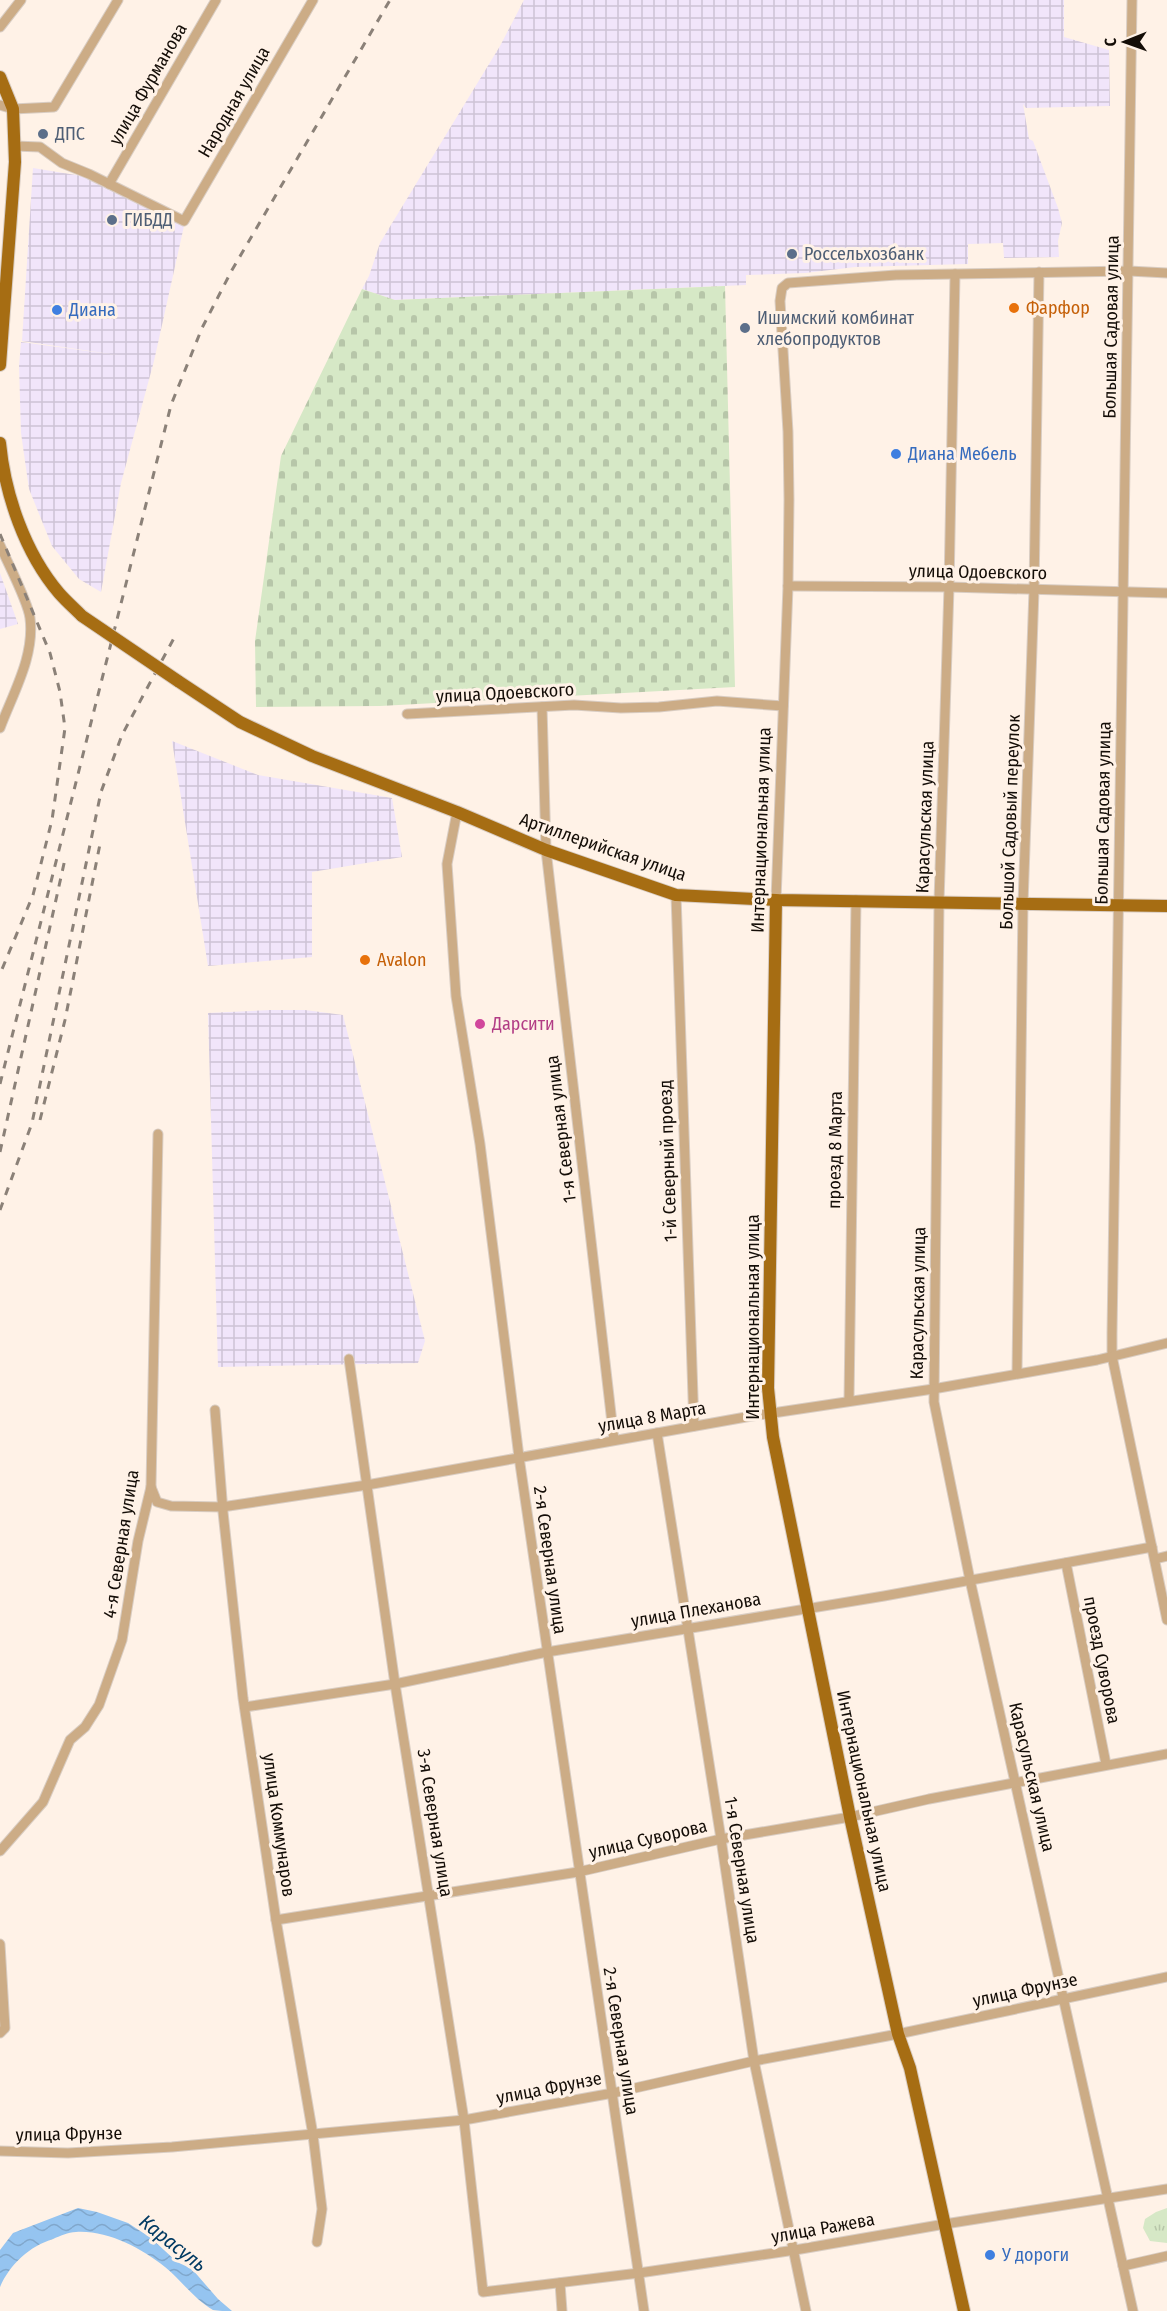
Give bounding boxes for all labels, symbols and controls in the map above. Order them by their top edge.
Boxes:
north arrow [1095,12,1155,72]
street label: улица Фурманова [104,19,192,149]
text: С [1101,37,1120,47]
street label: Народная улица [193,43,275,161]
place label: ДПС [54,123,85,145]
marker: ДПС [36,127,50,141]
place label: ГИБДД [124,209,173,231]
marker: ГИБДД [105,213,119,227]
street label: Большая Садовая улица [1098,235,1124,419]
place label: Россельхозбанк [804,243,925,265]
marker: Россельхозбанк [785,247,799,261]
place label: Фарфор [1026,297,1090,319]
place label: Диана [68,299,116,321]
marker: Фарфор [1007,301,1021,315]
marker: Диана [50,303,64,317]
place label: Ишимский комбинат хлебопродуктов [757,307,915,350]
marker: Ишимский комбинат хлебопродуктов [738,321,752,335]
place label: Диана Мебель [907,443,1016,465]
marker: Диана Мебель [889,447,903,461]
street label: улица Одоевского [909,560,1047,584]
street label: улица Одоевского [435,678,575,708]
street label: Большой Садовый переулок [995,713,1025,930]
street label: Большая Садовая улица [1090,721,1116,905]
street label: Интернациональная улица [746,727,776,933]
street label: Карасульская улица [911,740,939,894]
street label: Артиллерийская улица [517,808,689,886]
place label: Avalon [377,949,426,971]
marker: Avalon [358,953,372,967]
place label: Дарсити [491,1013,555,1035]
marker: Дарсити [473,1017,487,1031]
street label: 1-я Северная улица [541,1054,581,1204]
street label: 1-й Северный проезд [654,1080,682,1242]
street label: проезд 8 Марта [823,1091,847,1209]
street label: Интернациональная улица [742,1214,764,1420]
street label: Карасульская улица [906,1226,930,1379]
street label: улица 8 Марта [597,1397,708,1437]
street label: 4-я Северная улица [98,1468,144,1620]
street label: 2-я Северная улица [529,1485,571,1636]
street label: улица Плеханова [629,1588,763,1632]
street label: проезд Суворова [1079,1594,1125,1726]
street label: Интернациональная улица [832,1688,896,1894]
street label: Карасульская улица [1004,1700,1060,1854]
street label: 3-я Северная улица [412,1747,458,1899]
street label: улица Коммунаров [258,1752,300,1898]
street label: 1-я Северная улица [720,1795,764,1945]
street label: улица Суворова [587,1815,709,1863]
street label: 2-я Северная улица [598,1966,644,2117]
street label: улица Фрунзе [971,1968,1079,2012]
street label: улица Фрунзе [495,2067,603,2109]
street label: улица Фрунзе [16,2122,123,2146]
street label: улица Ражева [770,2208,877,2248]
water label: Карасуль [135,2209,211,2277]
place label: У дороги [1001,2244,1069,2266]
marker: У дороги [983,2248,997,2262]

